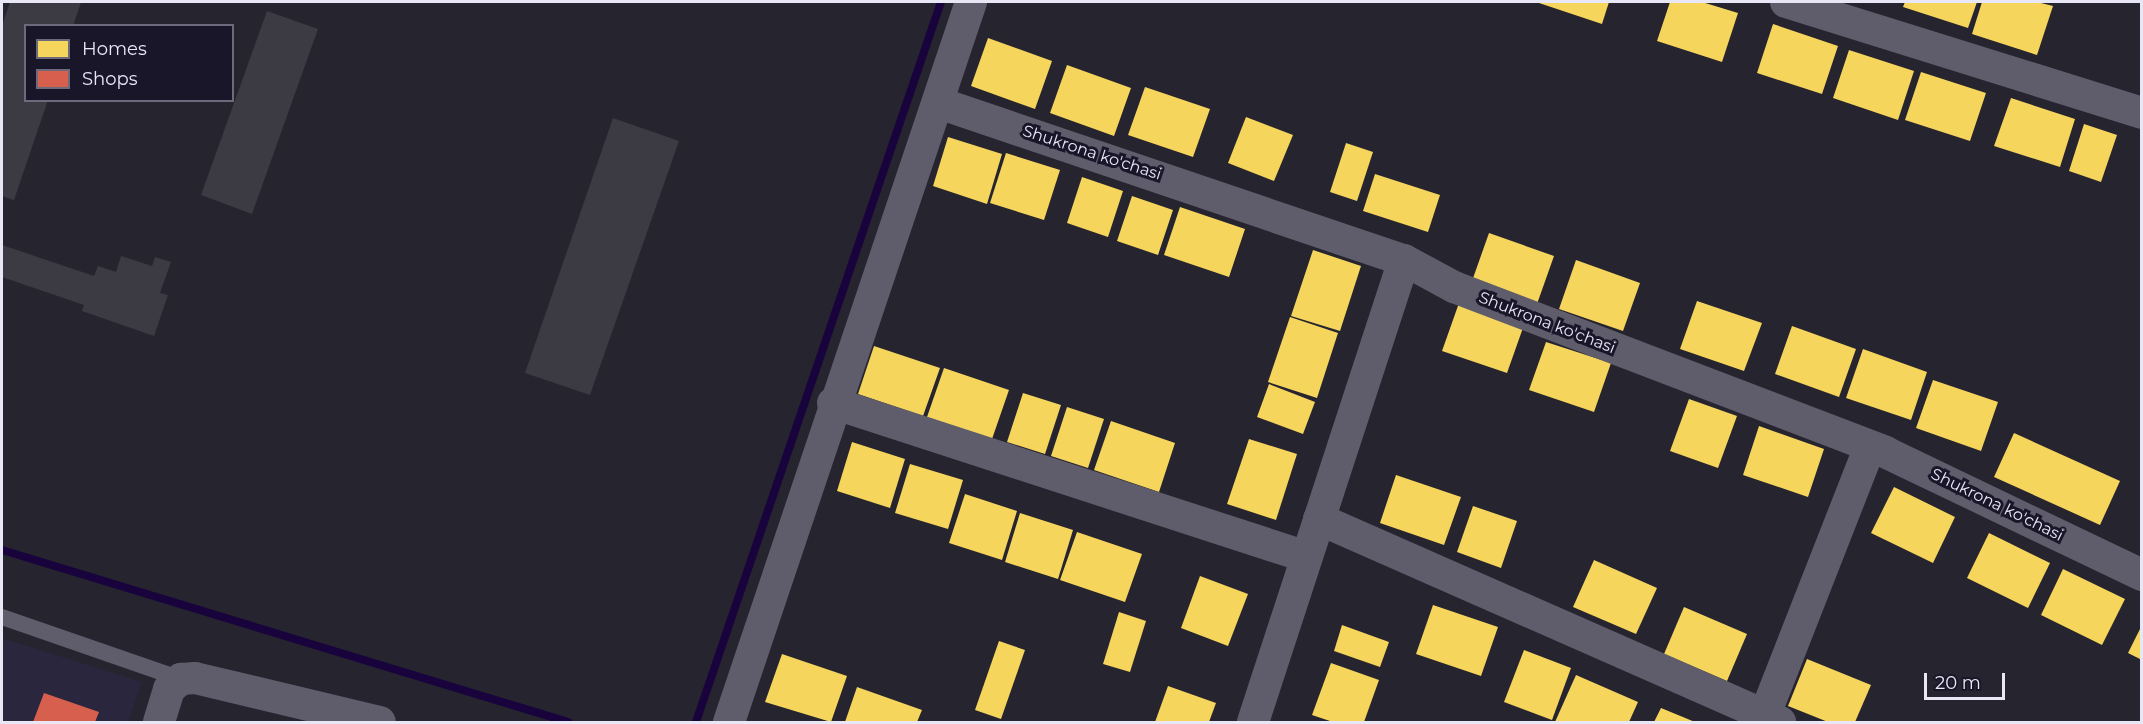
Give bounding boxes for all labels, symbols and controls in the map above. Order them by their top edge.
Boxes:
legend [24,24,234,102]
text: Homes [82,38,147,60]
text: Shops [82,68,138,90]
street label: Shukrona ko'chasi [1020,121,1164,185]
street label: Shukrona ko'chasi [1476,288,1618,358]
street label: Shukrona ko'chasi [1928,465,2066,545]
scale bar [1927,661,2008,699]
text: 20 m [1935,672,1981,694]

